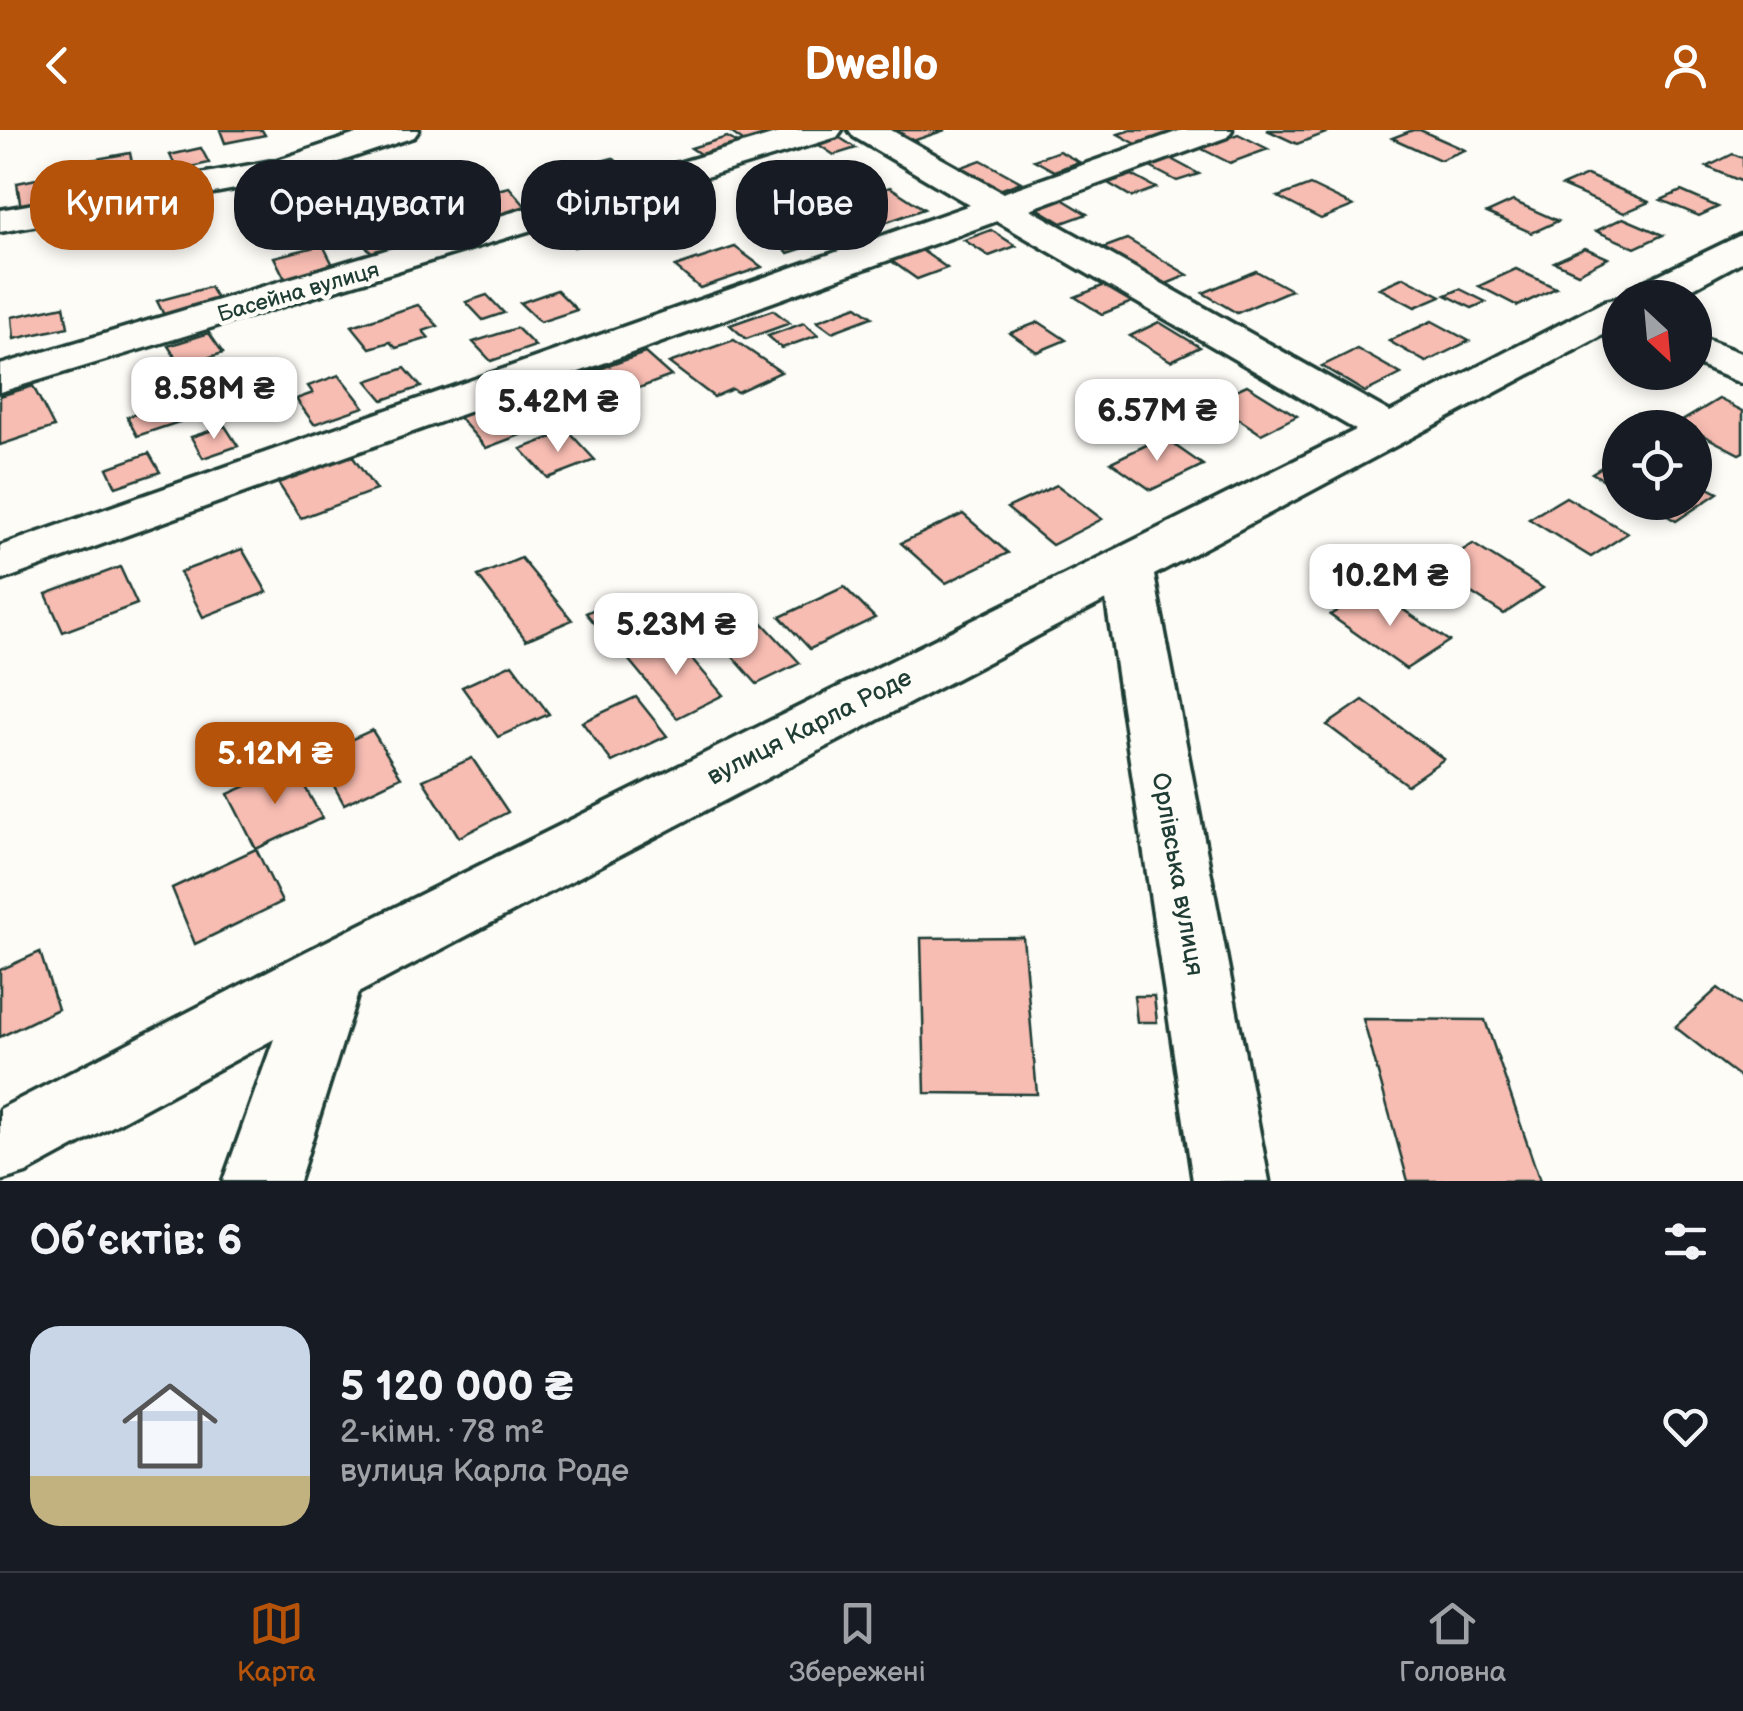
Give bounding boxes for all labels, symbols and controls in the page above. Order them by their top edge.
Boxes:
icon: back [30,38,85,93]
text: Dwello [804,38,939,93]
icon: person [1658,38,1713,93]
chip: Купити [30,160,214,250]
chip: Орендувати [234,160,501,250]
chip: Фільтри [521,160,716,250]
chip: Нове [736,160,888,250]
street label: Басейна вулиця [214,256,382,328]
north arrow [1602,280,1712,390]
map controls [1602,280,1712,520]
pin: 8.58M ₴ [122,357,306,442]
text: 8.58M ₴ [153,370,275,409]
pin: 5.42M ₴ [466,370,650,455]
pin: 6.57M ₴ [1065,379,1249,464]
text: 5.42M ₴ [497,383,619,422]
text: 6.57M ₴ [1097,392,1217,431]
button: locate [1602,410,1712,520]
pin: 10.2M ₴ [1298,544,1482,629]
text: 10.2M ₴ [1331,557,1449,596]
pin: 5.23M ₴ [584,593,768,678]
text: 5.23M ₴ [616,606,736,645]
street label: вулиця Карла Роде [702,662,917,792]
pin: 5.12M ₴ [183,722,367,807]
text: 5.12M ₴ [217,735,333,774]
street label: Орлівська вулиця [1144,770,1211,978]
icon: filters [1658,1214,1713,1269]
text: Об’єктів: 6 [30,1216,242,1267]
text: 5 120 000 ₴ [340,1362,573,1413]
icon: home [110,1366,230,1486]
icon: heart [1658,1399,1713,1454]
text: 2-кімн. · 78 m² [340,1413,544,1452]
text: вулиця Карла Роде [340,1452,629,1491]
tab: Карта [237,1596,316,1689]
tab: Збережені [789,1596,926,1689]
tab: Головна [1399,1596,1506,1689]

